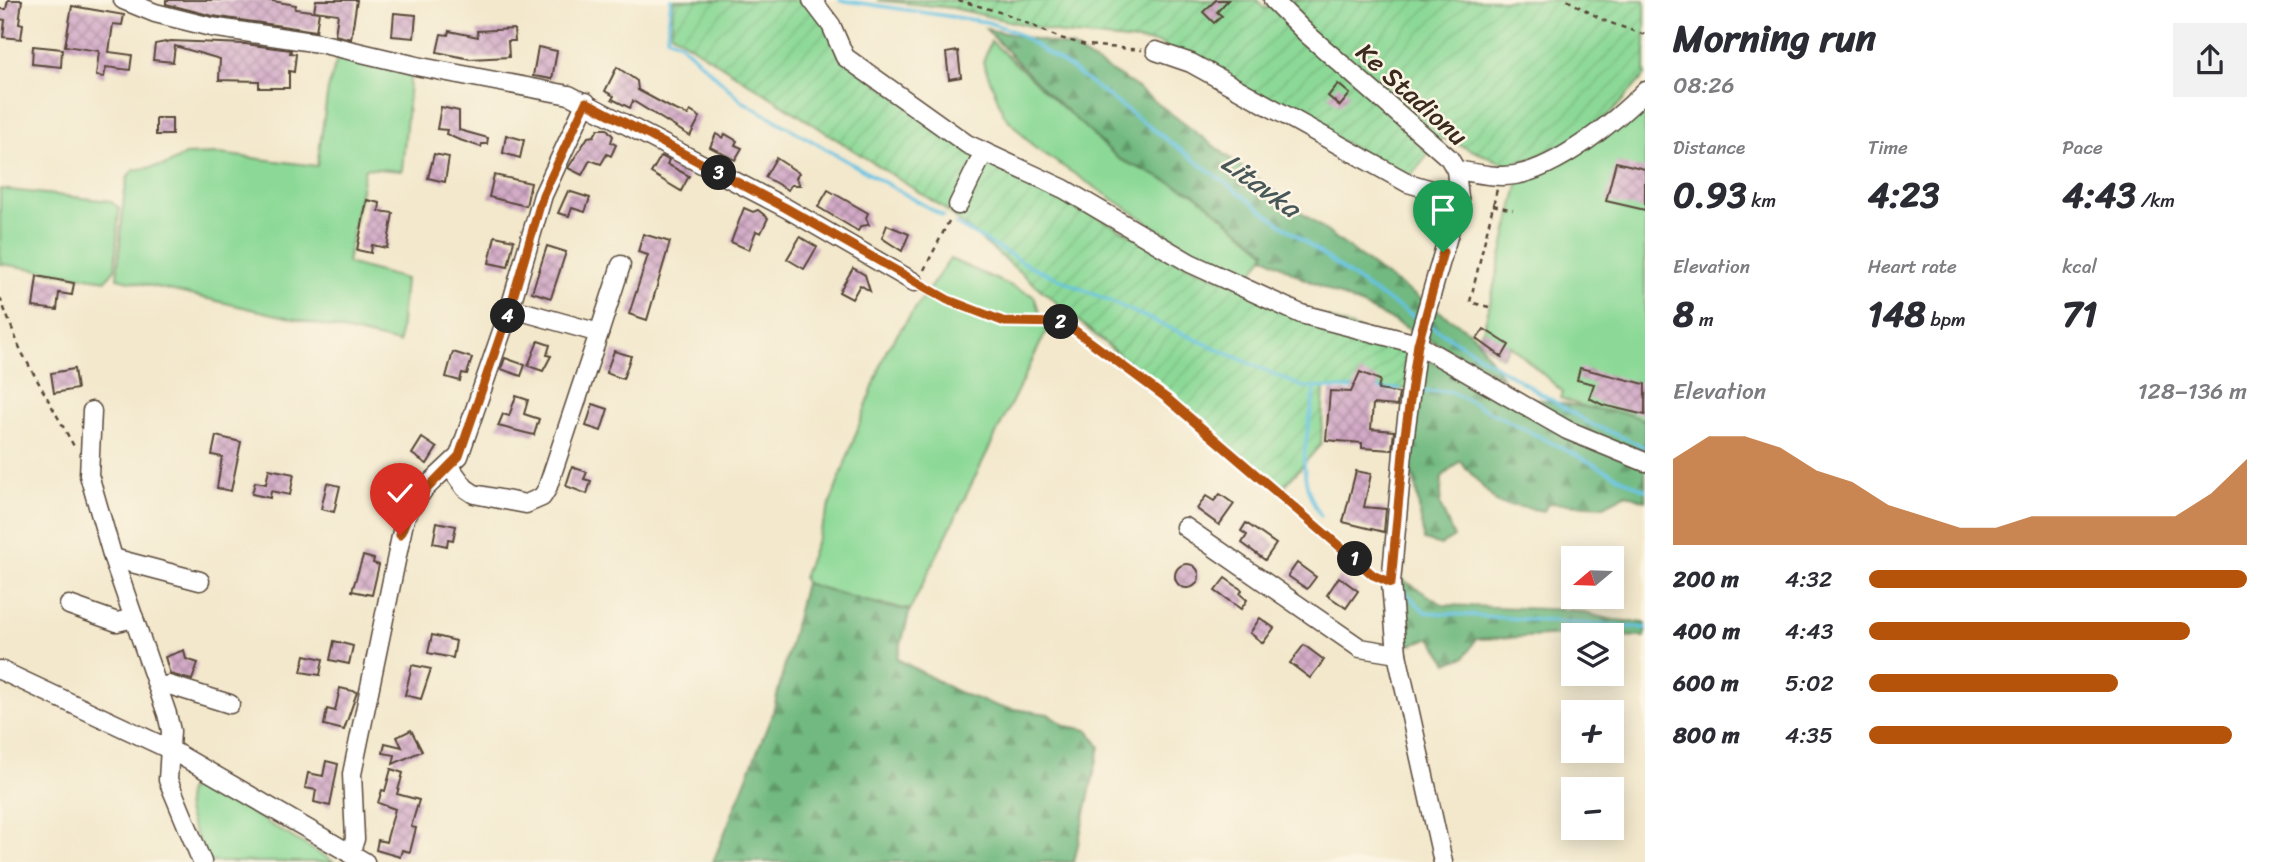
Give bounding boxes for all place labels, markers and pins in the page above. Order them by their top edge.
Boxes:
pin: 3 [702,156,736,190]
pin [1413,180,1473,252]
pin: 4 [490,298,526,334]
pin: 2 [1044,304,1078,340]
pin [370,463,430,535]
pin: 1 [1338,542,1372,576]

